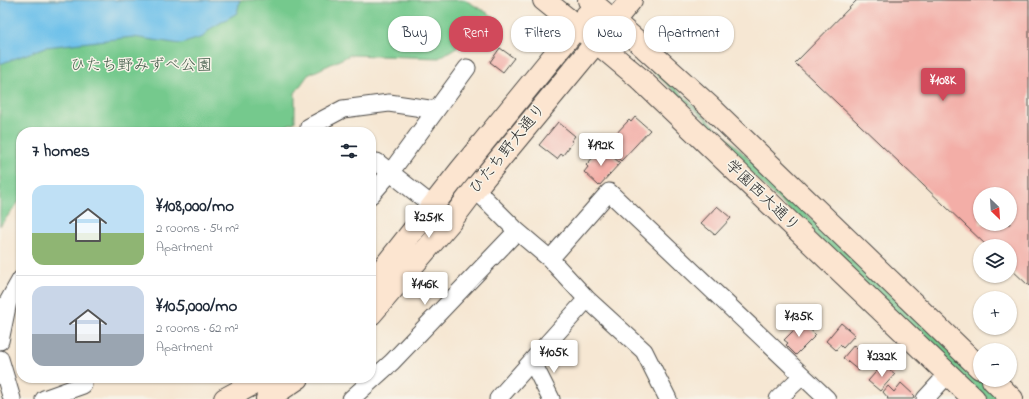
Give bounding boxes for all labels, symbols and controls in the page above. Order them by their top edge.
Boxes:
chip: Buy [388,16,441,52]
chip: Rent [449,16,503,52]
chip: Filters [511,16,575,52]
chip: New [583,16,636,52]
chip: Apartment [644,16,734,52]
park label: ひたち野みずべ公園 [70,54,212,78]
pin: ¥108K [915,68,971,102]
text: ¥108K [930,71,956,90]
street label: ひたち野大通り [464,98,552,200]
pin: ¥192K [573,133,629,167]
text: ¥192K [588,136,614,155]
text: 7 homes [32,139,90,164]
icon: filters [338,140,360,162]
street label: 学園西大通り [719,154,805,238]
north arrow [973,187,1017,231]
map controls [973,187,1017,387]
text: ¥108,000/mo [156,194,234,219]
icon: home [64,201,112,249]
pin: ¥251K [401,205,457,239]
text: ¥251K [414,208,444,227]
text: 2 rooms · 54 m² [156,219,239,238]
text: Apartment [156,238,213,257]
button: layers [973,239,1017,283]
pin: ¥146K [397,272,453,306]
text: ¥146K [412,275,438,294]
button: + [973,291,1017,335]
text: ¥105,000/mo [156,294,237,319]
icon: home [64,302,112,350]
pin: ¥135K [771,304,827,338]
text: ¥135K [785,307,813,326]
text: 2 rooms · 62 m² [156,319,239,338]
text: Apartment [156,338,213,357]
pin: ¥105K [526,340,582,374]
text: ¥105K [540,343,568,362]
button: − [973,343,1017,387]
pin: ¥232K [854,344,910,378]
text: ¥232K [867,347,897,366]

